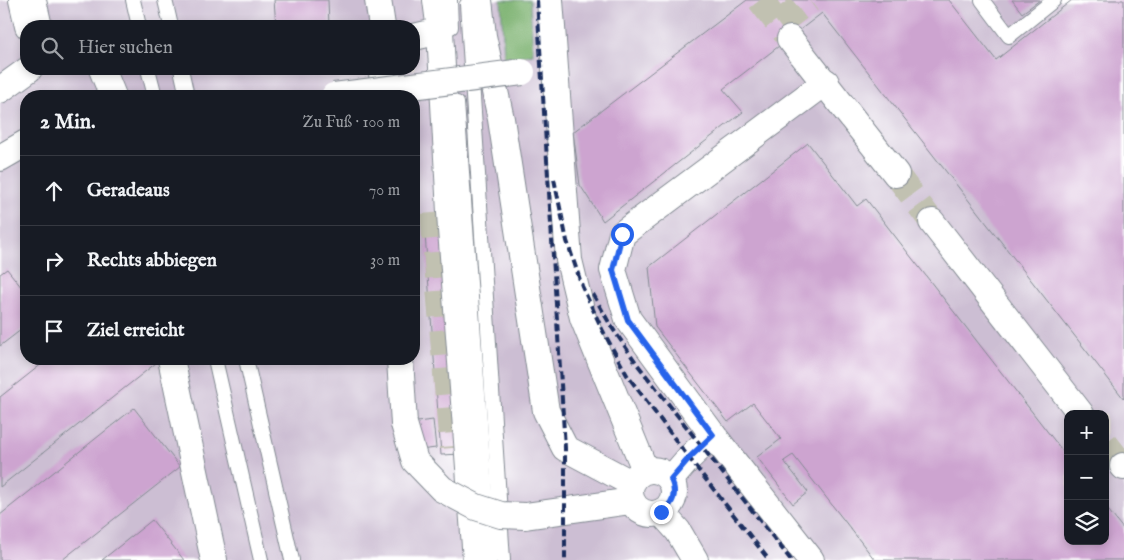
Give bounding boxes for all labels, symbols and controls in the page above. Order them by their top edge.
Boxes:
search box [20,20,420,75]
icon: search [38,34,66,62]
text: Hier suchen [78,36,173,60]
text: 2 Min. [40,109,96,136]
text: Zu Fuß · 100 m [302,113,400,133]
icon: ahead [40,177,68,205]
text: Geradeaus [87,179,170,203]
text: 70 m [369,181,400,201]
route start [611,223,634,246]
icon: right [40,247,68,275]
text: Rechts abbiegen [87,249,217,273]
text: 30 m [370,251,400,271]
icon: arrive [40,317,68,345]
text: Ziel erreicht [87,319,185,343]
map controls [1064,410,1109,545]
button: + [1064,410,1109,455]
button: − [1064,455,1109,500]
button: layers [1064,500,1109,545]
route end [650,501,673,524]

